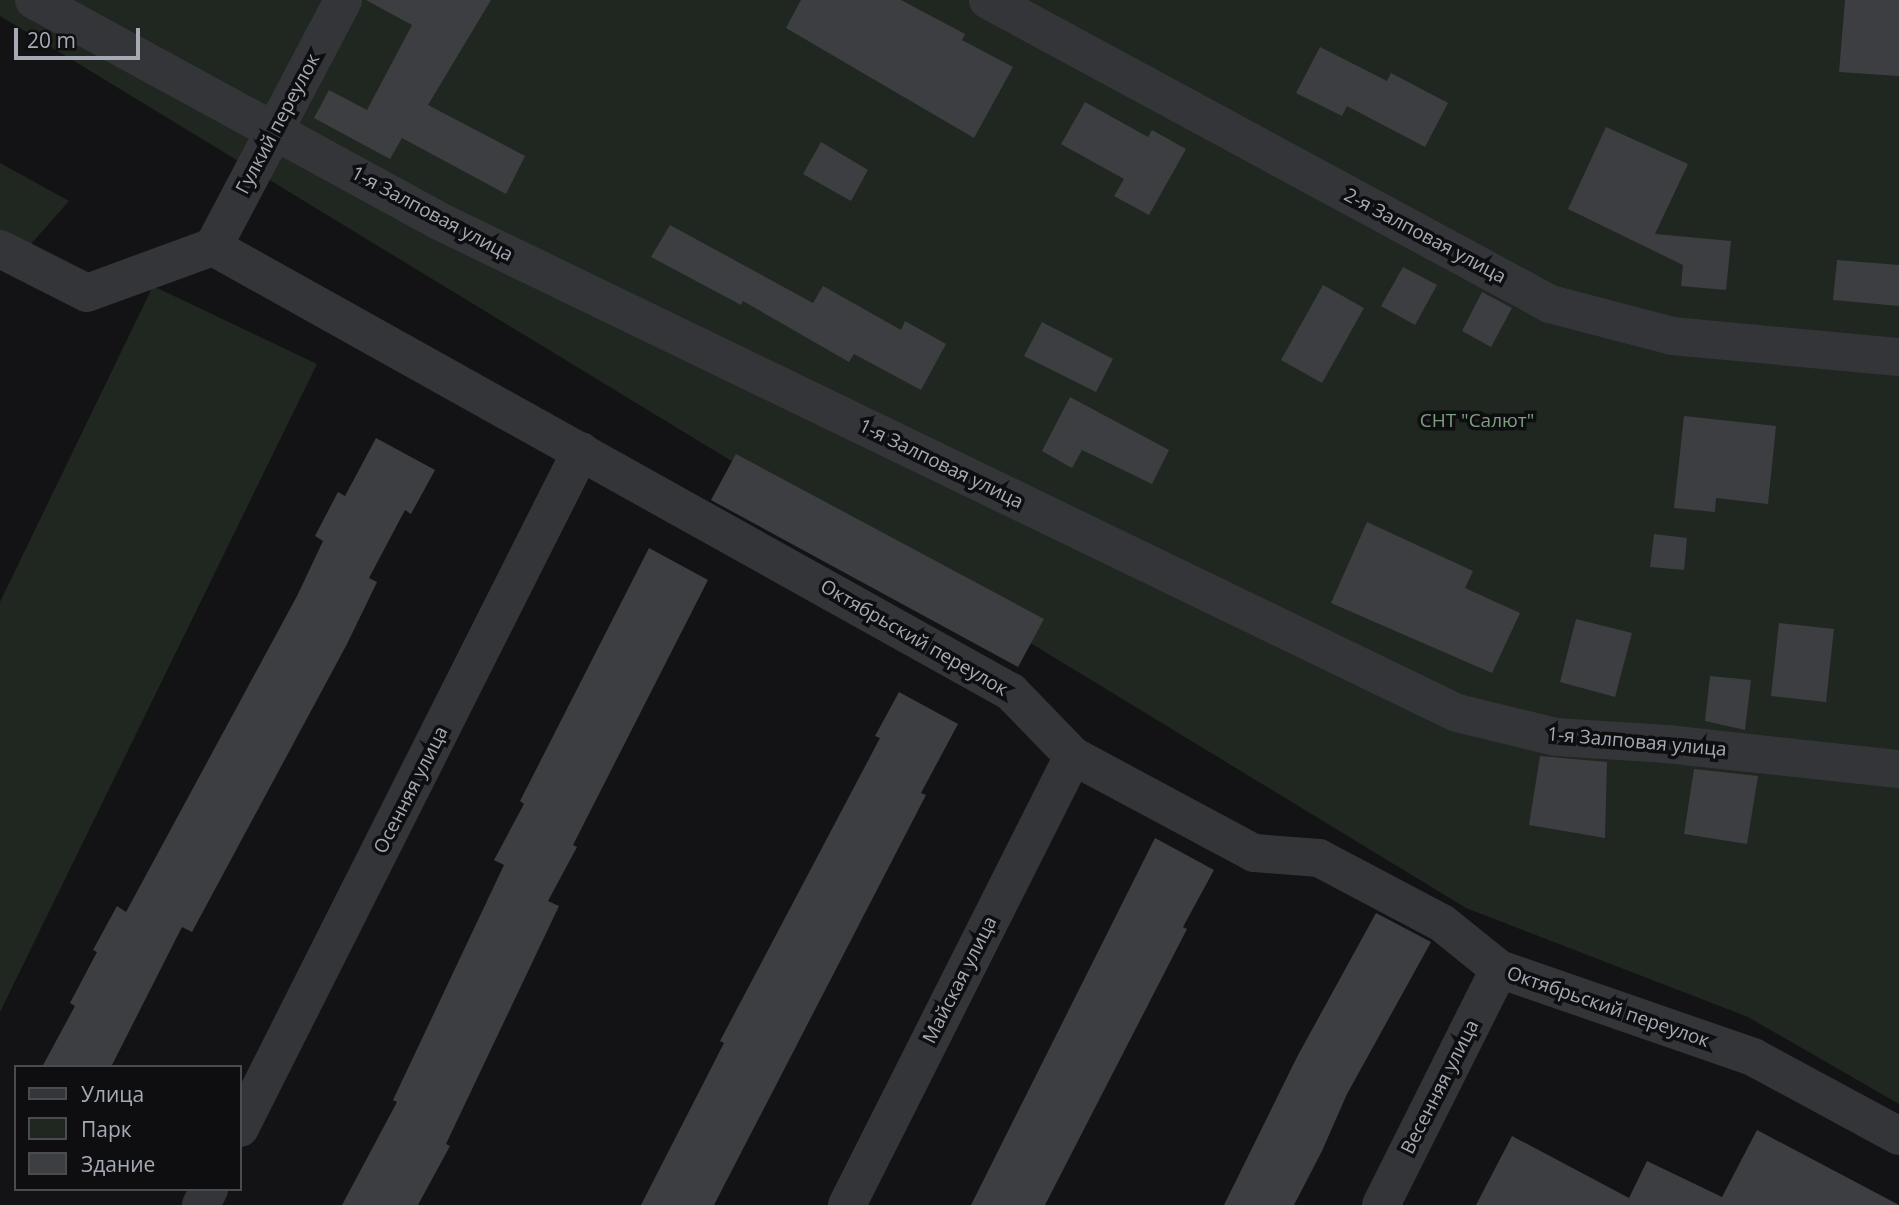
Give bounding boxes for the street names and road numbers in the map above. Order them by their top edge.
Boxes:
street label: Гулкий переулок [231,50,325,198]
street label: 1-я Залповая улица [347,162,517,266]
street label: 2-я Залповая улица [1340,184,1510,288]
street label: 1-я Залповая улица [855,414,1027,514]
street label: Октябрьский переулок [816,575,1012,701]
street label: Осенняя улица [369,723,453,857]
street label: 1-я Залповая улица [1546,723,1728,761]
street label: Майская улица [918,913,1002,1047]
street label: Октябрьский переулок [1504,962,1712,1052]
street label: Весенняя улица [1396,1016,1484,1158]

